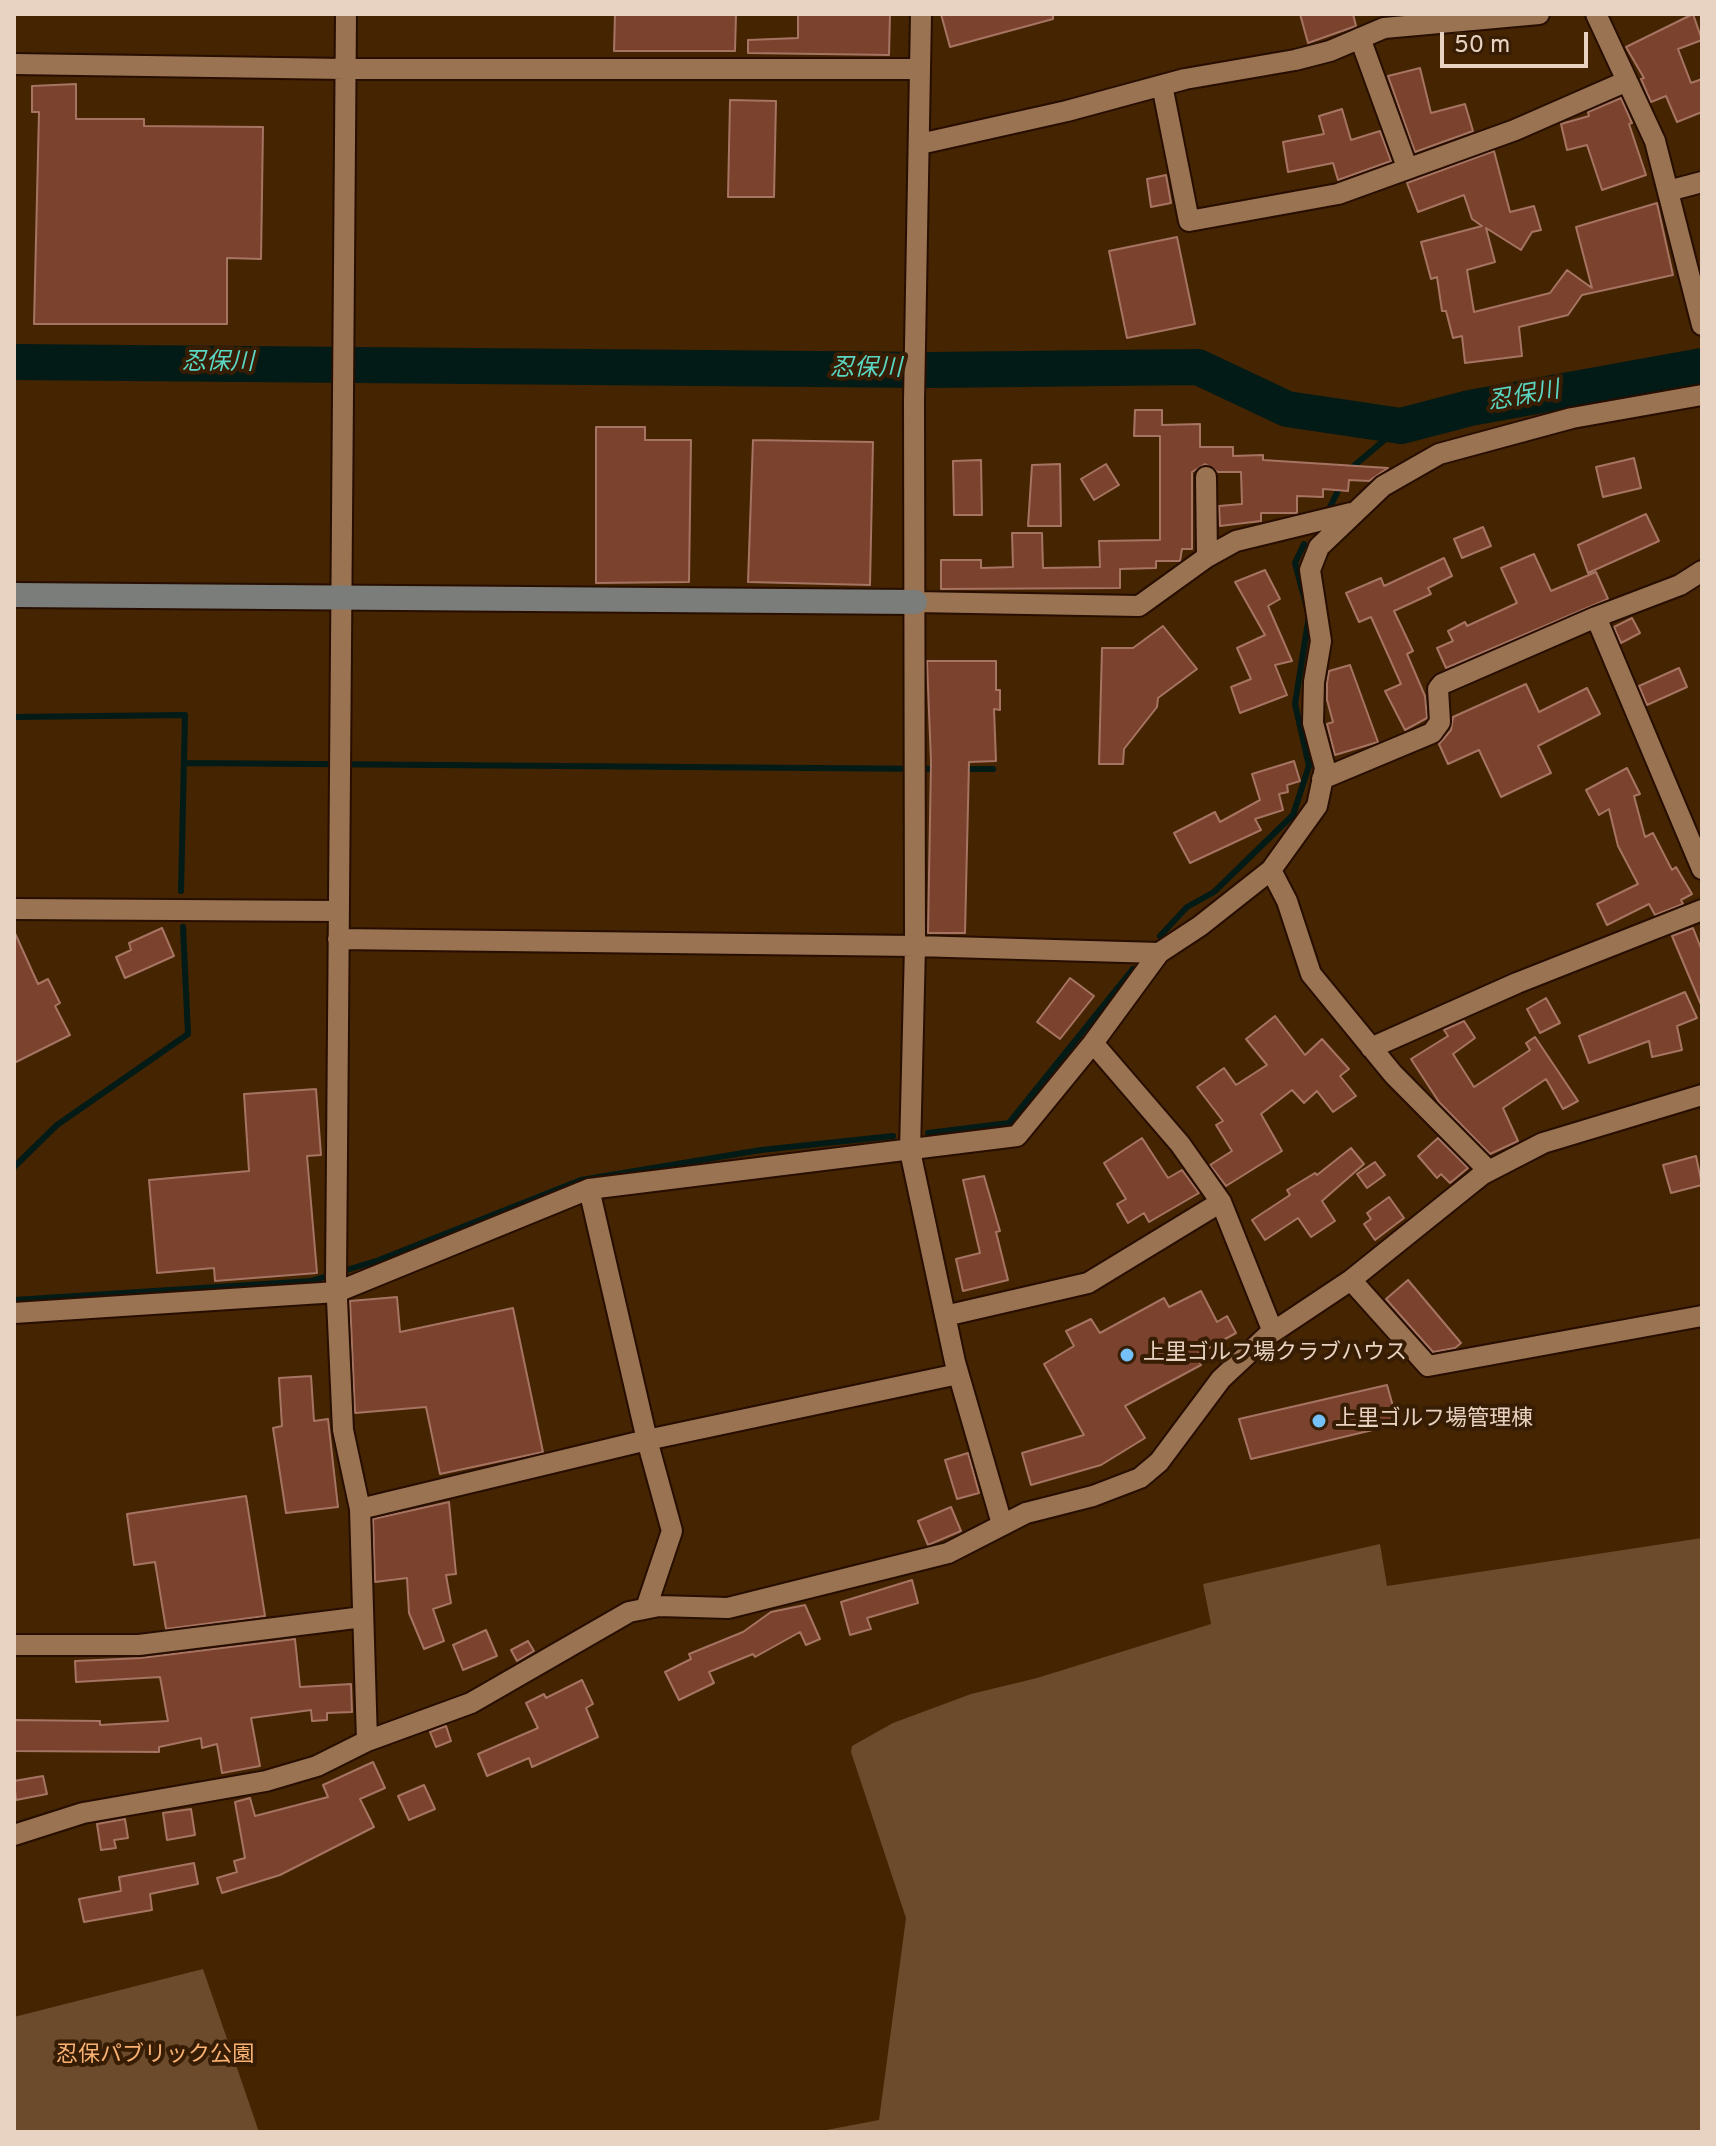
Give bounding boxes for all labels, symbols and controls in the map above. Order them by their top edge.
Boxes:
scale bar [1444,16,1592,66]
text: 50 m [1454,31,1510,61]
water label: 忍保川 [182,350,254,378]
water label: 忍保川 [830,356,902,384]
water label: 忍保川 [1486,378,1562,418]
place label: 上里ゴルフ場クラブハウス [1143,1342,1407,1368]
marker: 上里ゴルフ場クラブハウス [1118,1346,1136,1364]
place label: 上里ゴルフ場管理棟 [1335,1408,1533,1434]
marker: 上里ゴルフ場管理棟 [1310,1412,1328,1430]
park label: 忍保パブリック公園 [56,2044,254,2070]

